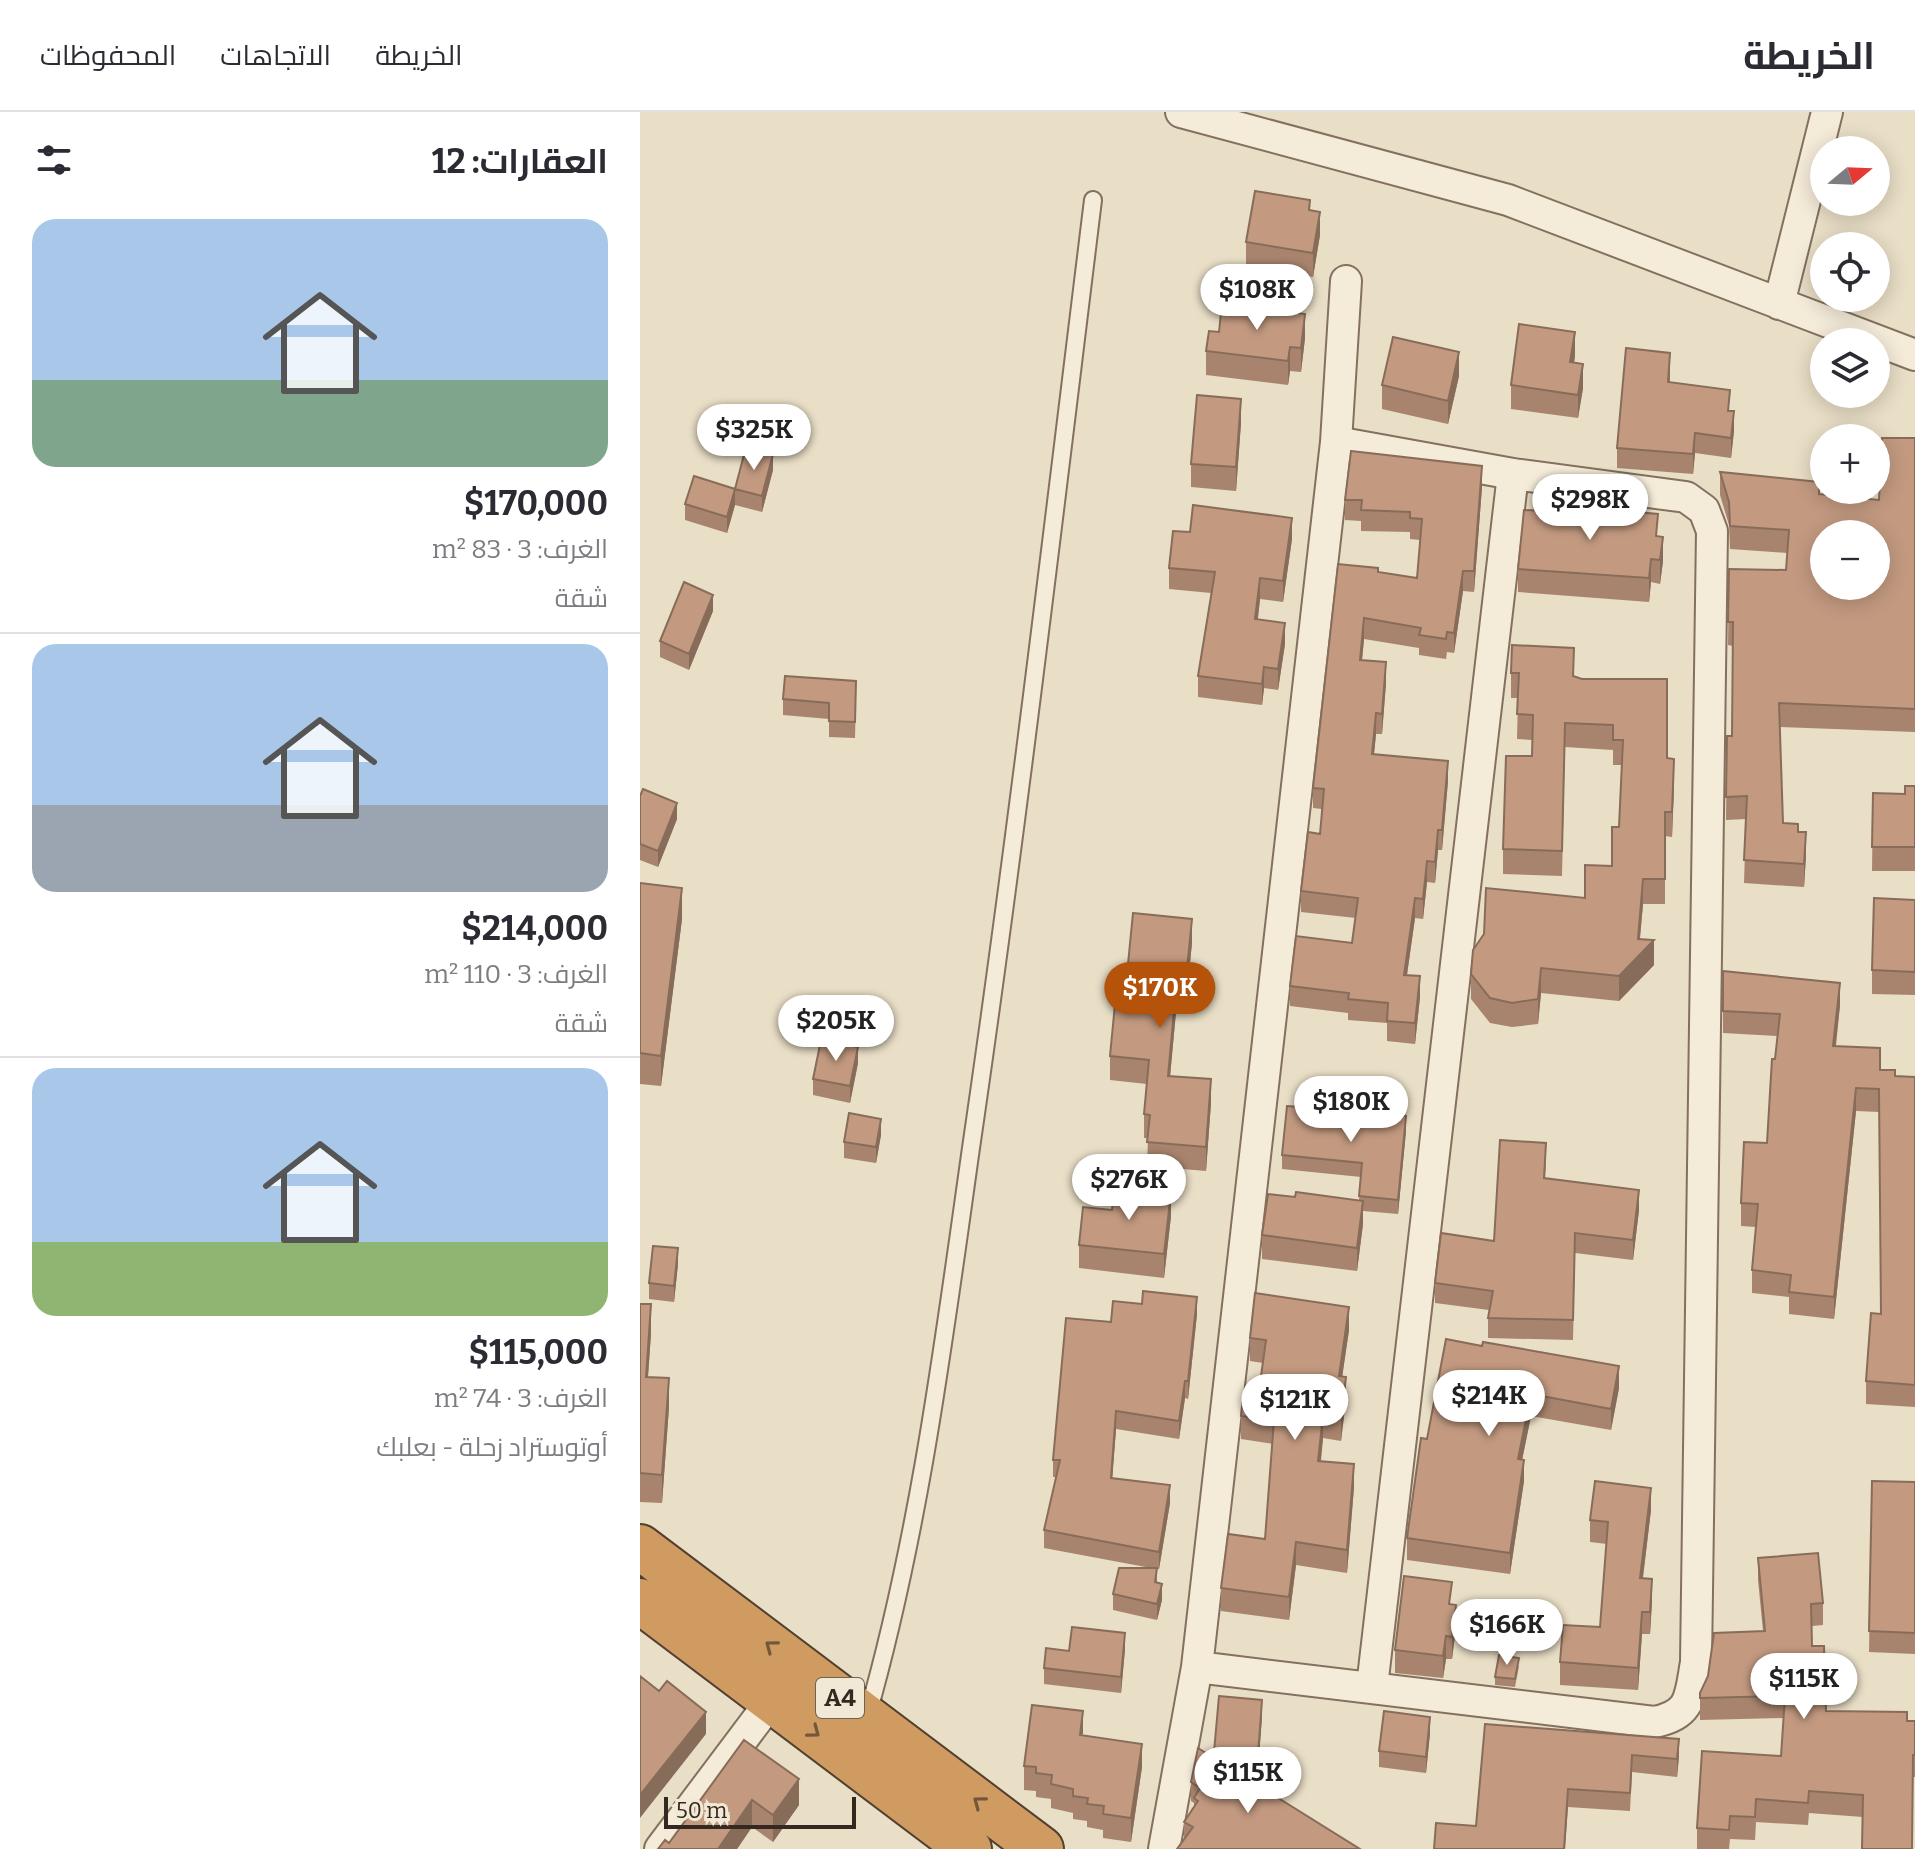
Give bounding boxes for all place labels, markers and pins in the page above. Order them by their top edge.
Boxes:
pin: $108K [1201,264,1313,332]
pin: $325K [698,404,810,472]
pin: $298K [1534,474,1646,542]
pin: $170K [1104,962,1216,1030]
pin: $205K [780,995,892,1063]
pin: $180K [1295,1076,1407,1144]
pin: $276K [1073,1154,1185,1222]
pin: $214K [1433,1370,1545,1438]
pin: $121K [1239,1374,1351,1442]
pin: $166K [1451,1599,1563,1667]
pin: $115K [1748,1653,1860,1721]
pin: $115K [1192,1747,1304,1815]

